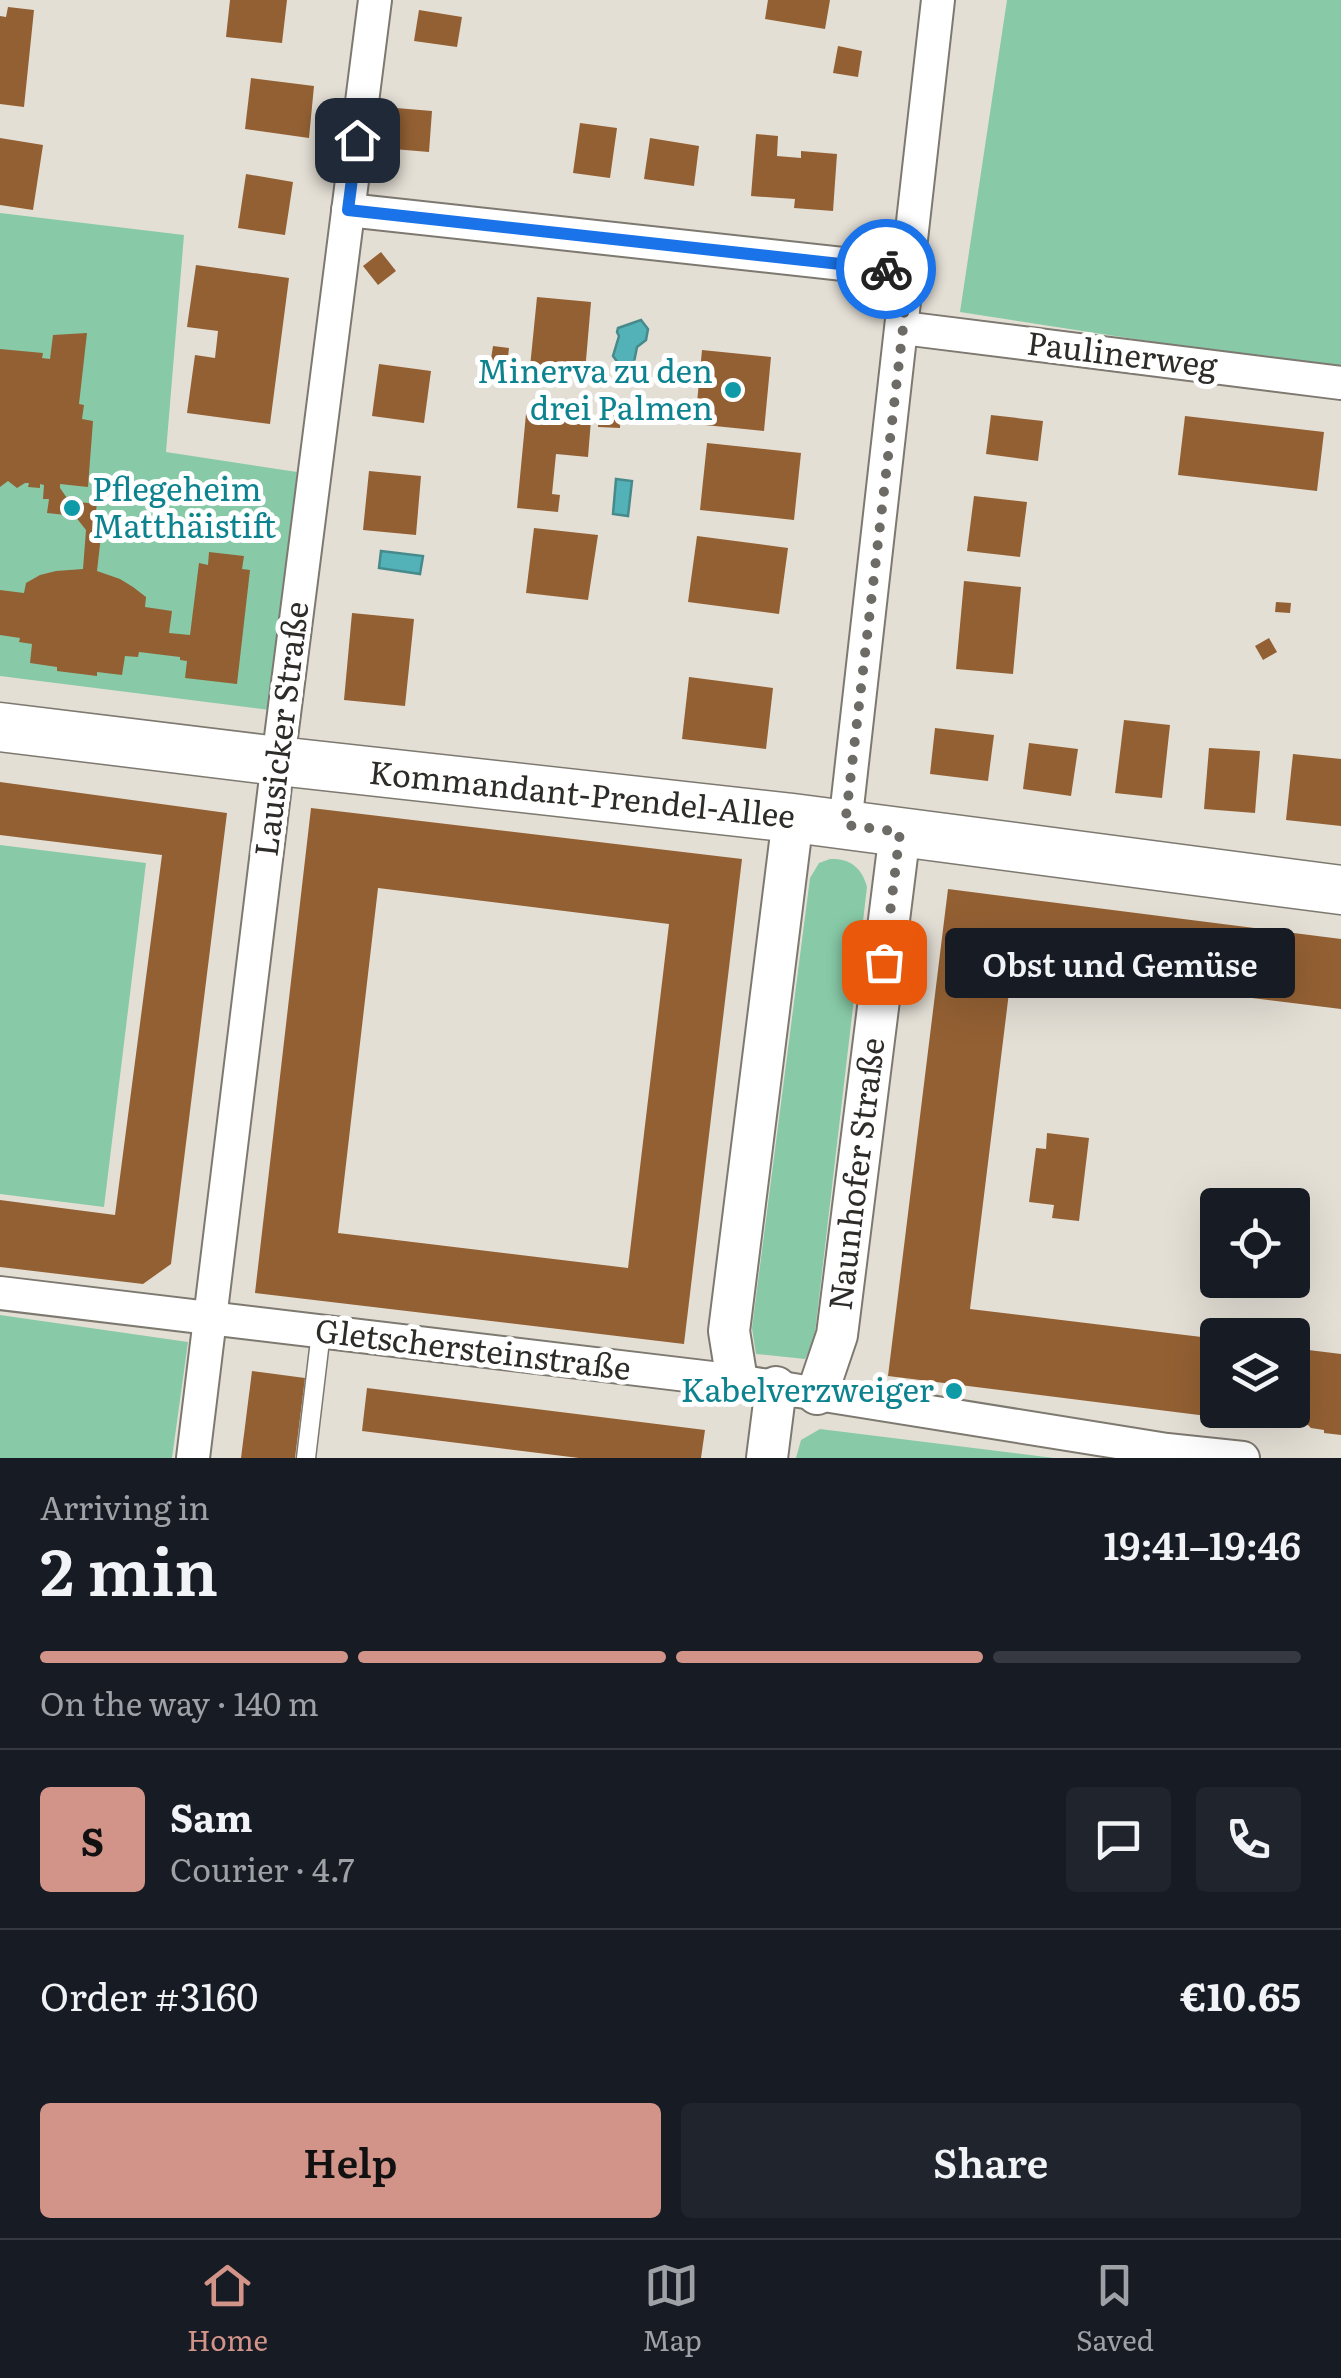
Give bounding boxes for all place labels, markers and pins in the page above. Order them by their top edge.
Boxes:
pin [315,98,400,183]
place label: Minerva zu den drei Palmen [477,345,713,430]
marker: Minerva zu den drei Palmen [722,379,744,401]
place label: Pflegeheim Matthäistift [92,463,276,548]
marker: Pflegeheim Matthäistift [61,497,83,519]
pin [842,920,927,1005]
callout: Obst und Gemüse [944,927,1294,997]
place label: Kabelverzweiger [681,1364,934,1412]
marker: Kabelverzweiger [943,1380,965,1402]

